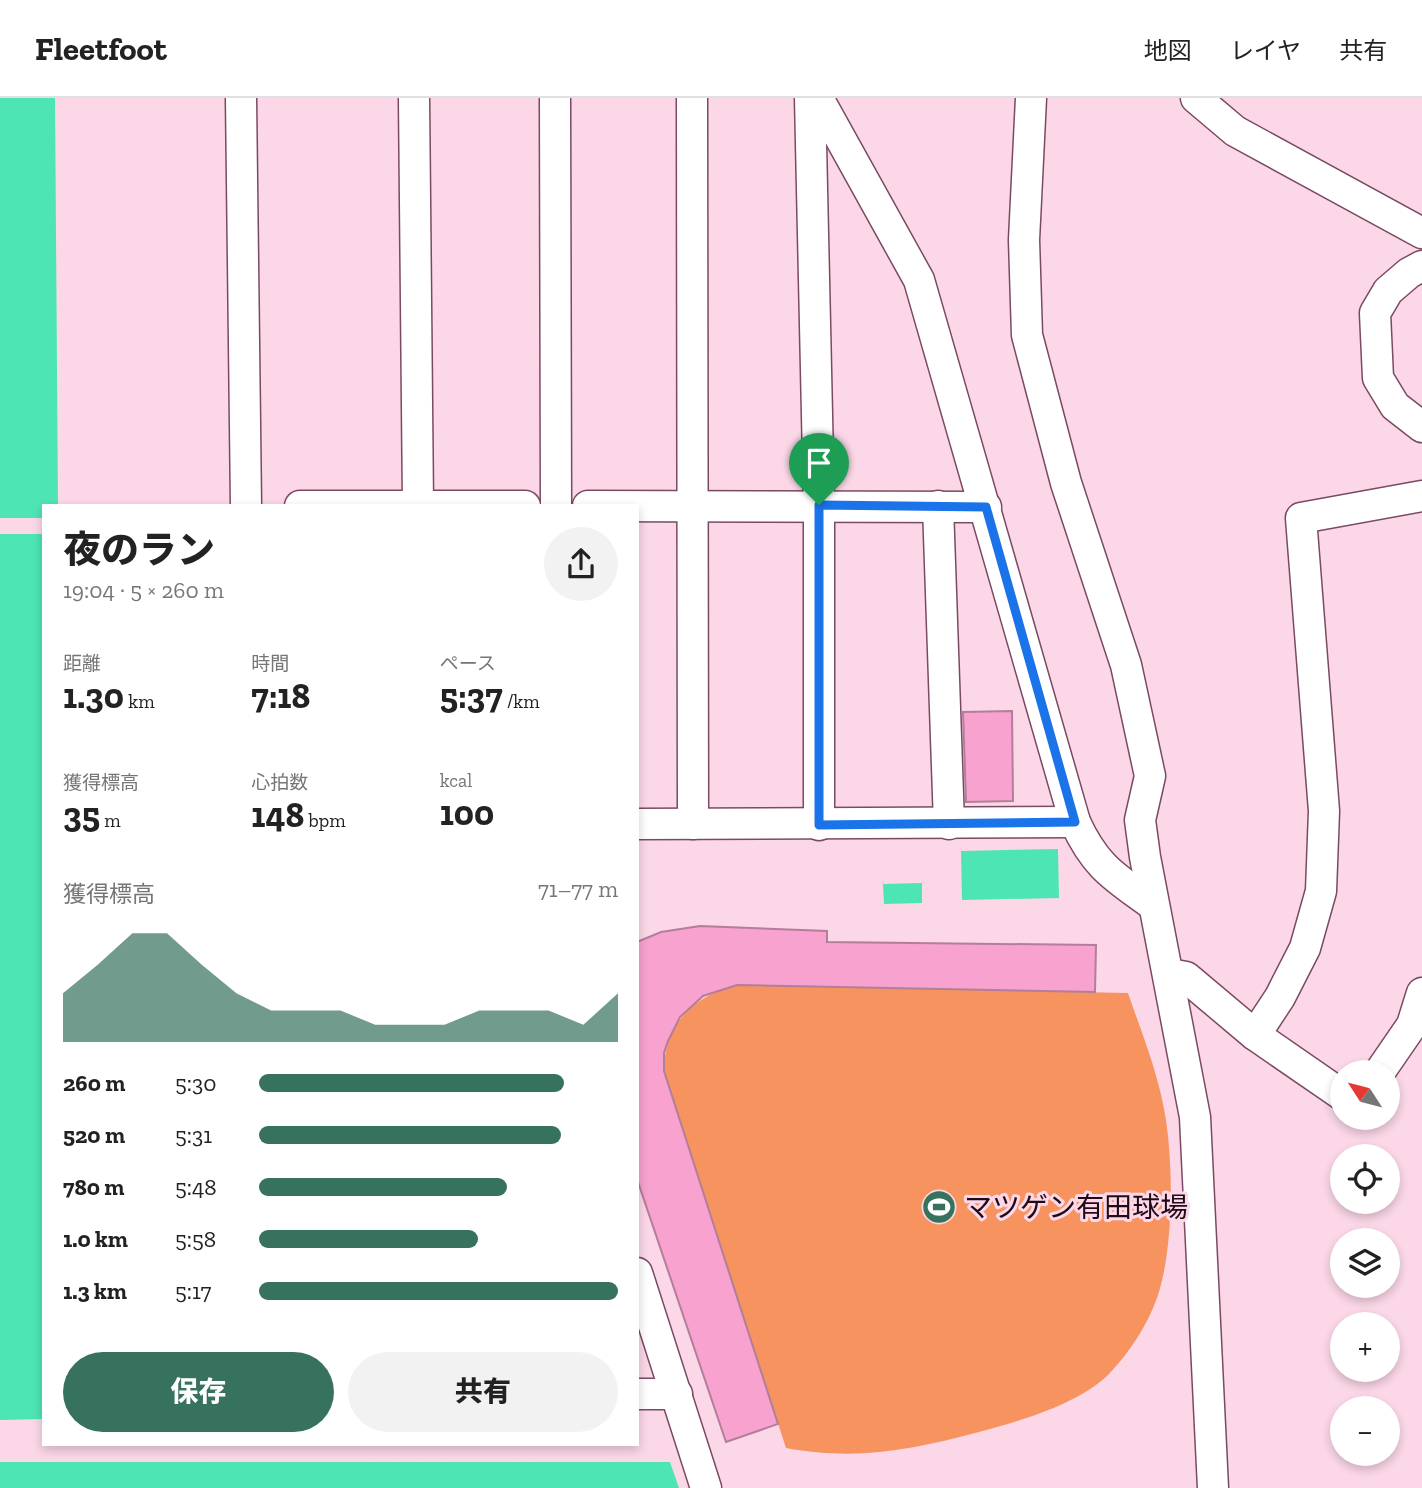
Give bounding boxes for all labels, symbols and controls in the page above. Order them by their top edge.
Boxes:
text: Fleetfoot [35,29,167,68]
text: 地図 [1144,36,1192,65]
text: レイヤ [1230,36,1301,65]
text: 共有 [1339,36,1387,65]
pin [789,433,849,505]
icon: arrive [800,444,838,482]
text: 夜のラン [63,527,215,573]
button: share [544,527,618,601]
text: 19:04 · 5 × 260 m [63,576,224,604]
text: 距離 [63,652,101,675]
text: 時間 [251,652,289,675]
text: ペース [440,652,496,675]
text: 1.30 [63,675,124,717]
text: 7:18 [251,675,310,717]
text: 5:37 [440,675,503,717]
text: km [124,690,155,713]
text: /km [503,690,540,713]
text: kcal [440,769,472,792]
text: 獲得標高 [63,771,139,794]
text: 心拍数 [251,771,308,794]
text: 100 [440,792,494,834]
text: 35 [63,794,100,836]
text: 148 [251,794,304,836]
text: m [100,809,121,832]
text: bpm [304,809,346,832]
text: 71–77 m [538,875,618,903]
text: 獲得標高 [63,880,155,908]
north arrow [1330,1060,1400,1130]
map controls [1330,1060,1400,1466]
text: 260 m [63,1069,125,1097]
text: 5:30 [175,1069,216,1097]
text: 520 m [63,1121,125,1149]
text: 5:31 [175,1121,212,1149]
button: locate [1330,1144,1400,1214]
text: 780 m [63,1173,124,1201]
text: 5:48 [175,1173,217,1201]
sports icon: マツゲン有田球場 [920,1188,958,1226]
place label: マツゲン有田球場 [964,1191,1188,1224]
text: 1.0 km [63,1225,128,1253]
text: 5:58 [175,1225,216,1253]
button: layers [1330,1228,1400,1298]
text: 1.3 km [63,1277,127,1305]
text: 5:17 [175,1277,211,1305]
button: + [1330,1312,1400,1382]
button: 保存 [63,1352,334,1432]
button: 共有 [348,1352,618,1432]
button: − [1330,1396,1400,1466]

